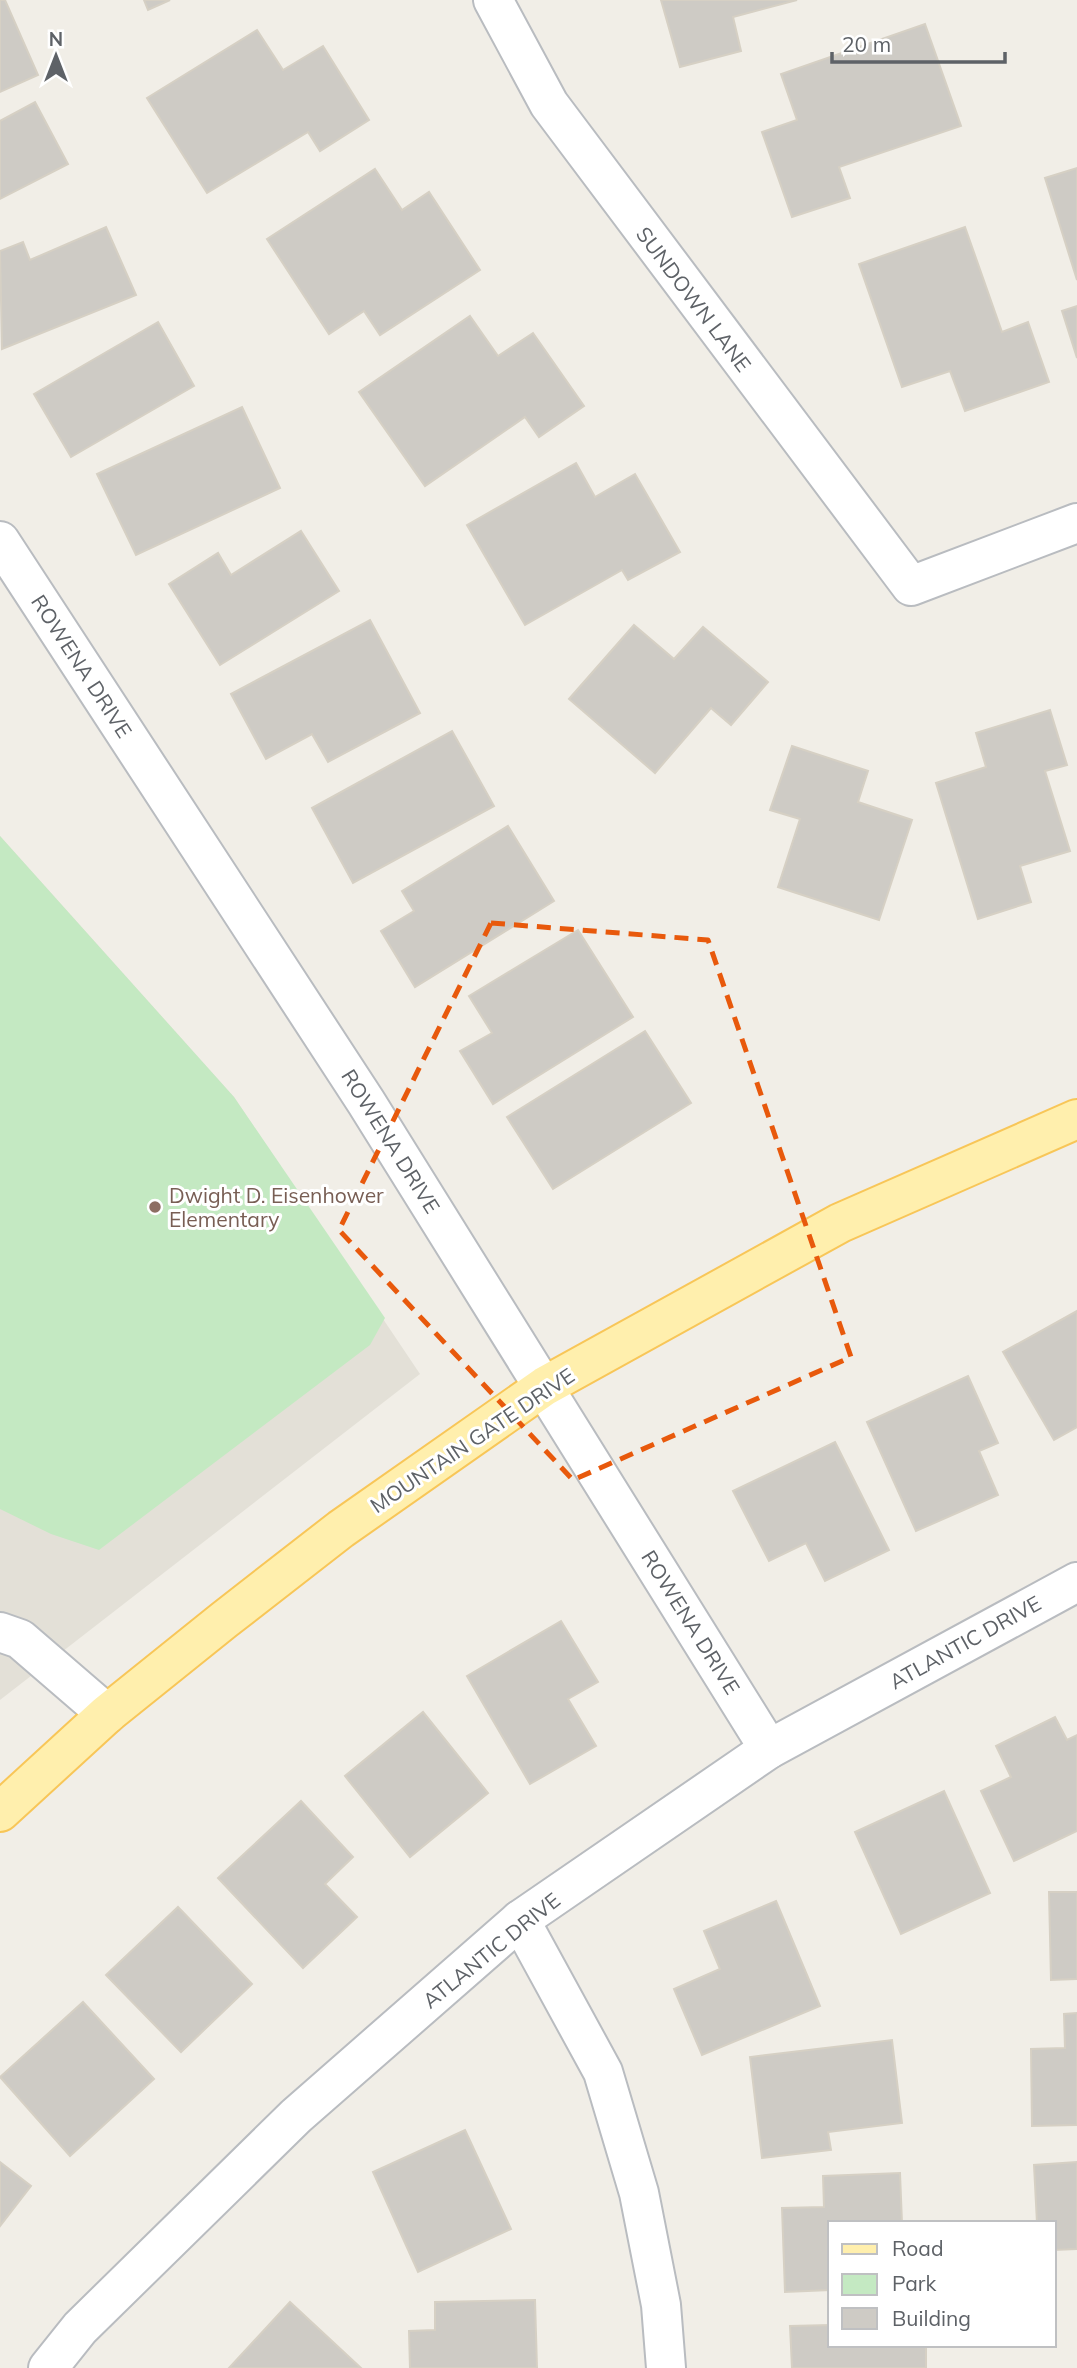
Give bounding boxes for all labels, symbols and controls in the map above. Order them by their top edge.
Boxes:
north arrow [21,21,91,91]
scale bar [832,21,1005,65]
text: N [49,27,63,51]
text: 20 m [842,31,891,57]
street label: SUNDOWN LANE [631,221,757,377]
street label: ROWENA DRIVE [26,590,138,742]
street label: ROWENA DRIVE [336,1064,446,1218]
place label: Dwight D. Eisenhower Elementary [169,1182,384,1232]
marker: Dwight D. Eisenhower Elementary [147,1199,163,1215]
street label: MOUNTAIN GATE DRIVE [365,1362,579,1518]
street label: ROWENA DRIVE [636,1545,746,1699]
street label: ATLANTIC DRIVE [885,1590,1045,1694]
street label: ATLANTIC DRIVE [417,1887,565,2013]
legend [828,2221,1056,2347]
text: Road [892,2235,943,2261]
text: Park [892,2270,936,2296]
text: Building [892,2305,971,2331]

